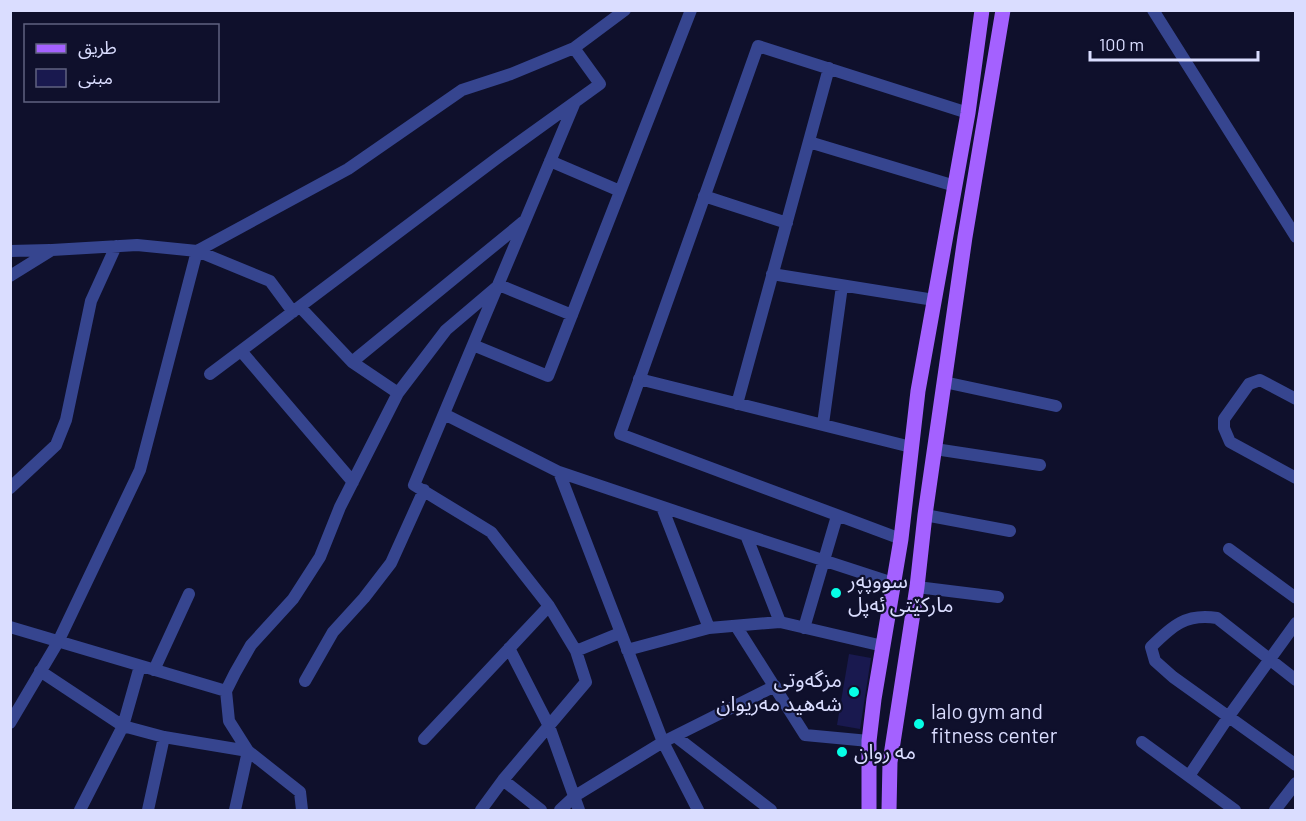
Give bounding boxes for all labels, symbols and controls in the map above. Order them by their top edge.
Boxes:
legend [24,24,219,102]
scale bar [1090,24,1258,62]
text: 100 m [1099,33,1144,55]
text: طريق [78,36,117,59]
text: مبنى [78,66,113,89]
place label: سووپەر مارکێتی ئەپڵ [847,567,953,618]
marker: سووپەر مارکێتی ئەپڵ [829,586,843,600]
place label: مزگەوتی شەھید مەریوان [716,666,842,716]
marker: مزگەوتی شەھید مەریوان [847,685,861,699]
place label: lalo gym and fitness center [931,698,1058,747]
marker: lalo gym and fitness center [912,717,926,731]
place label: مه روان [854,738,916,764]
marker: مه روان [835,745,849,759]

